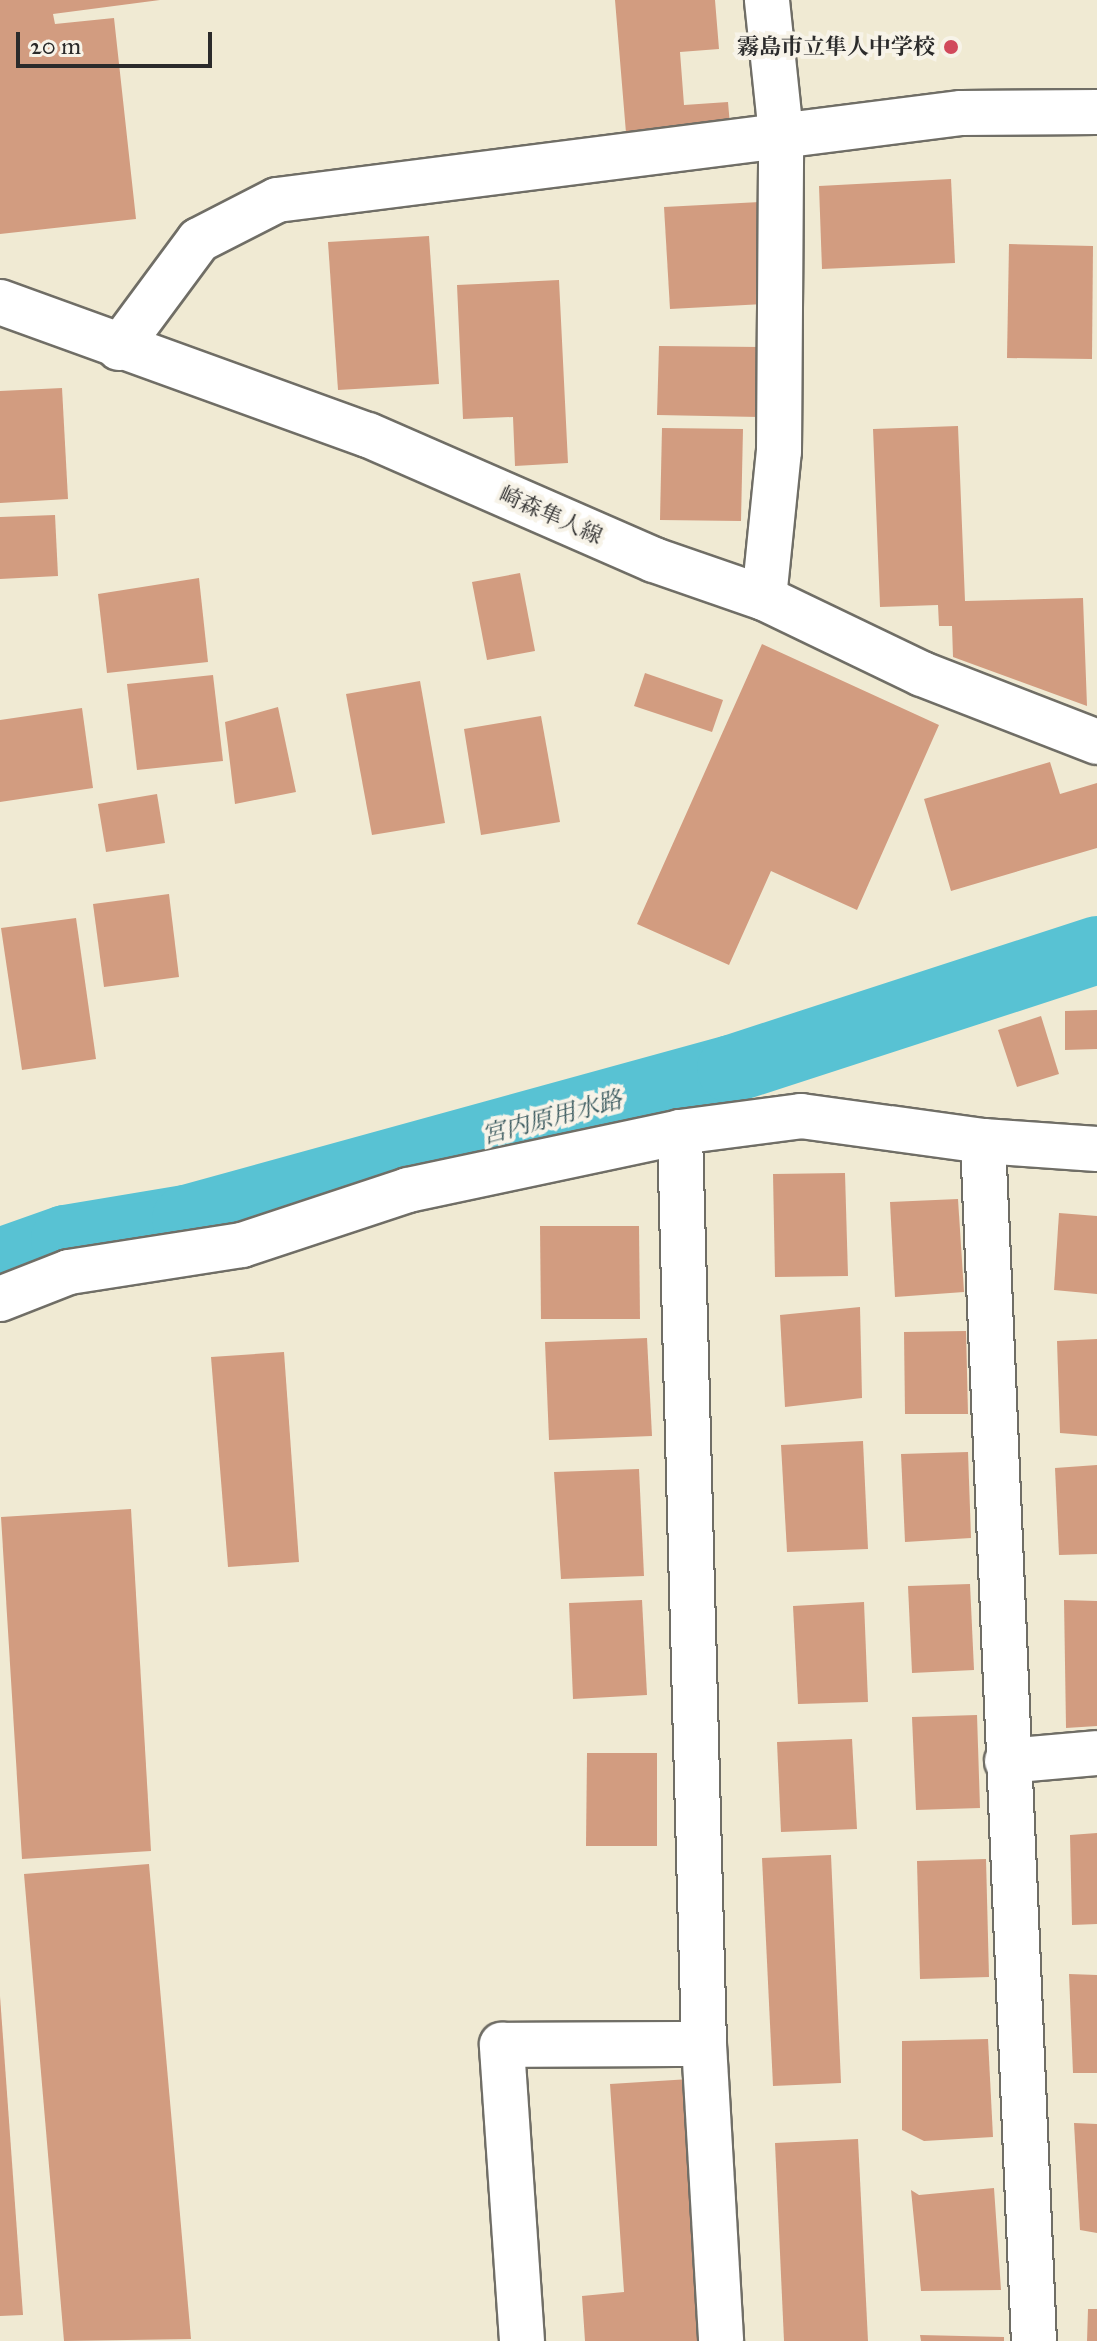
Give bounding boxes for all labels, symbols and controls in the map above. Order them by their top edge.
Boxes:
scale bar [20,16,216,66]
text: 20 m [30,31,81,61]
place label: 霧島市立隼人中学校 [737,34,935,60]
marker: 霧島市立隼人中学校 [942,38,960,56]
street label: 崎森隼人線 [495,481,607,549]
water label: 宮内原用水路 [479,1085,625,1151]

